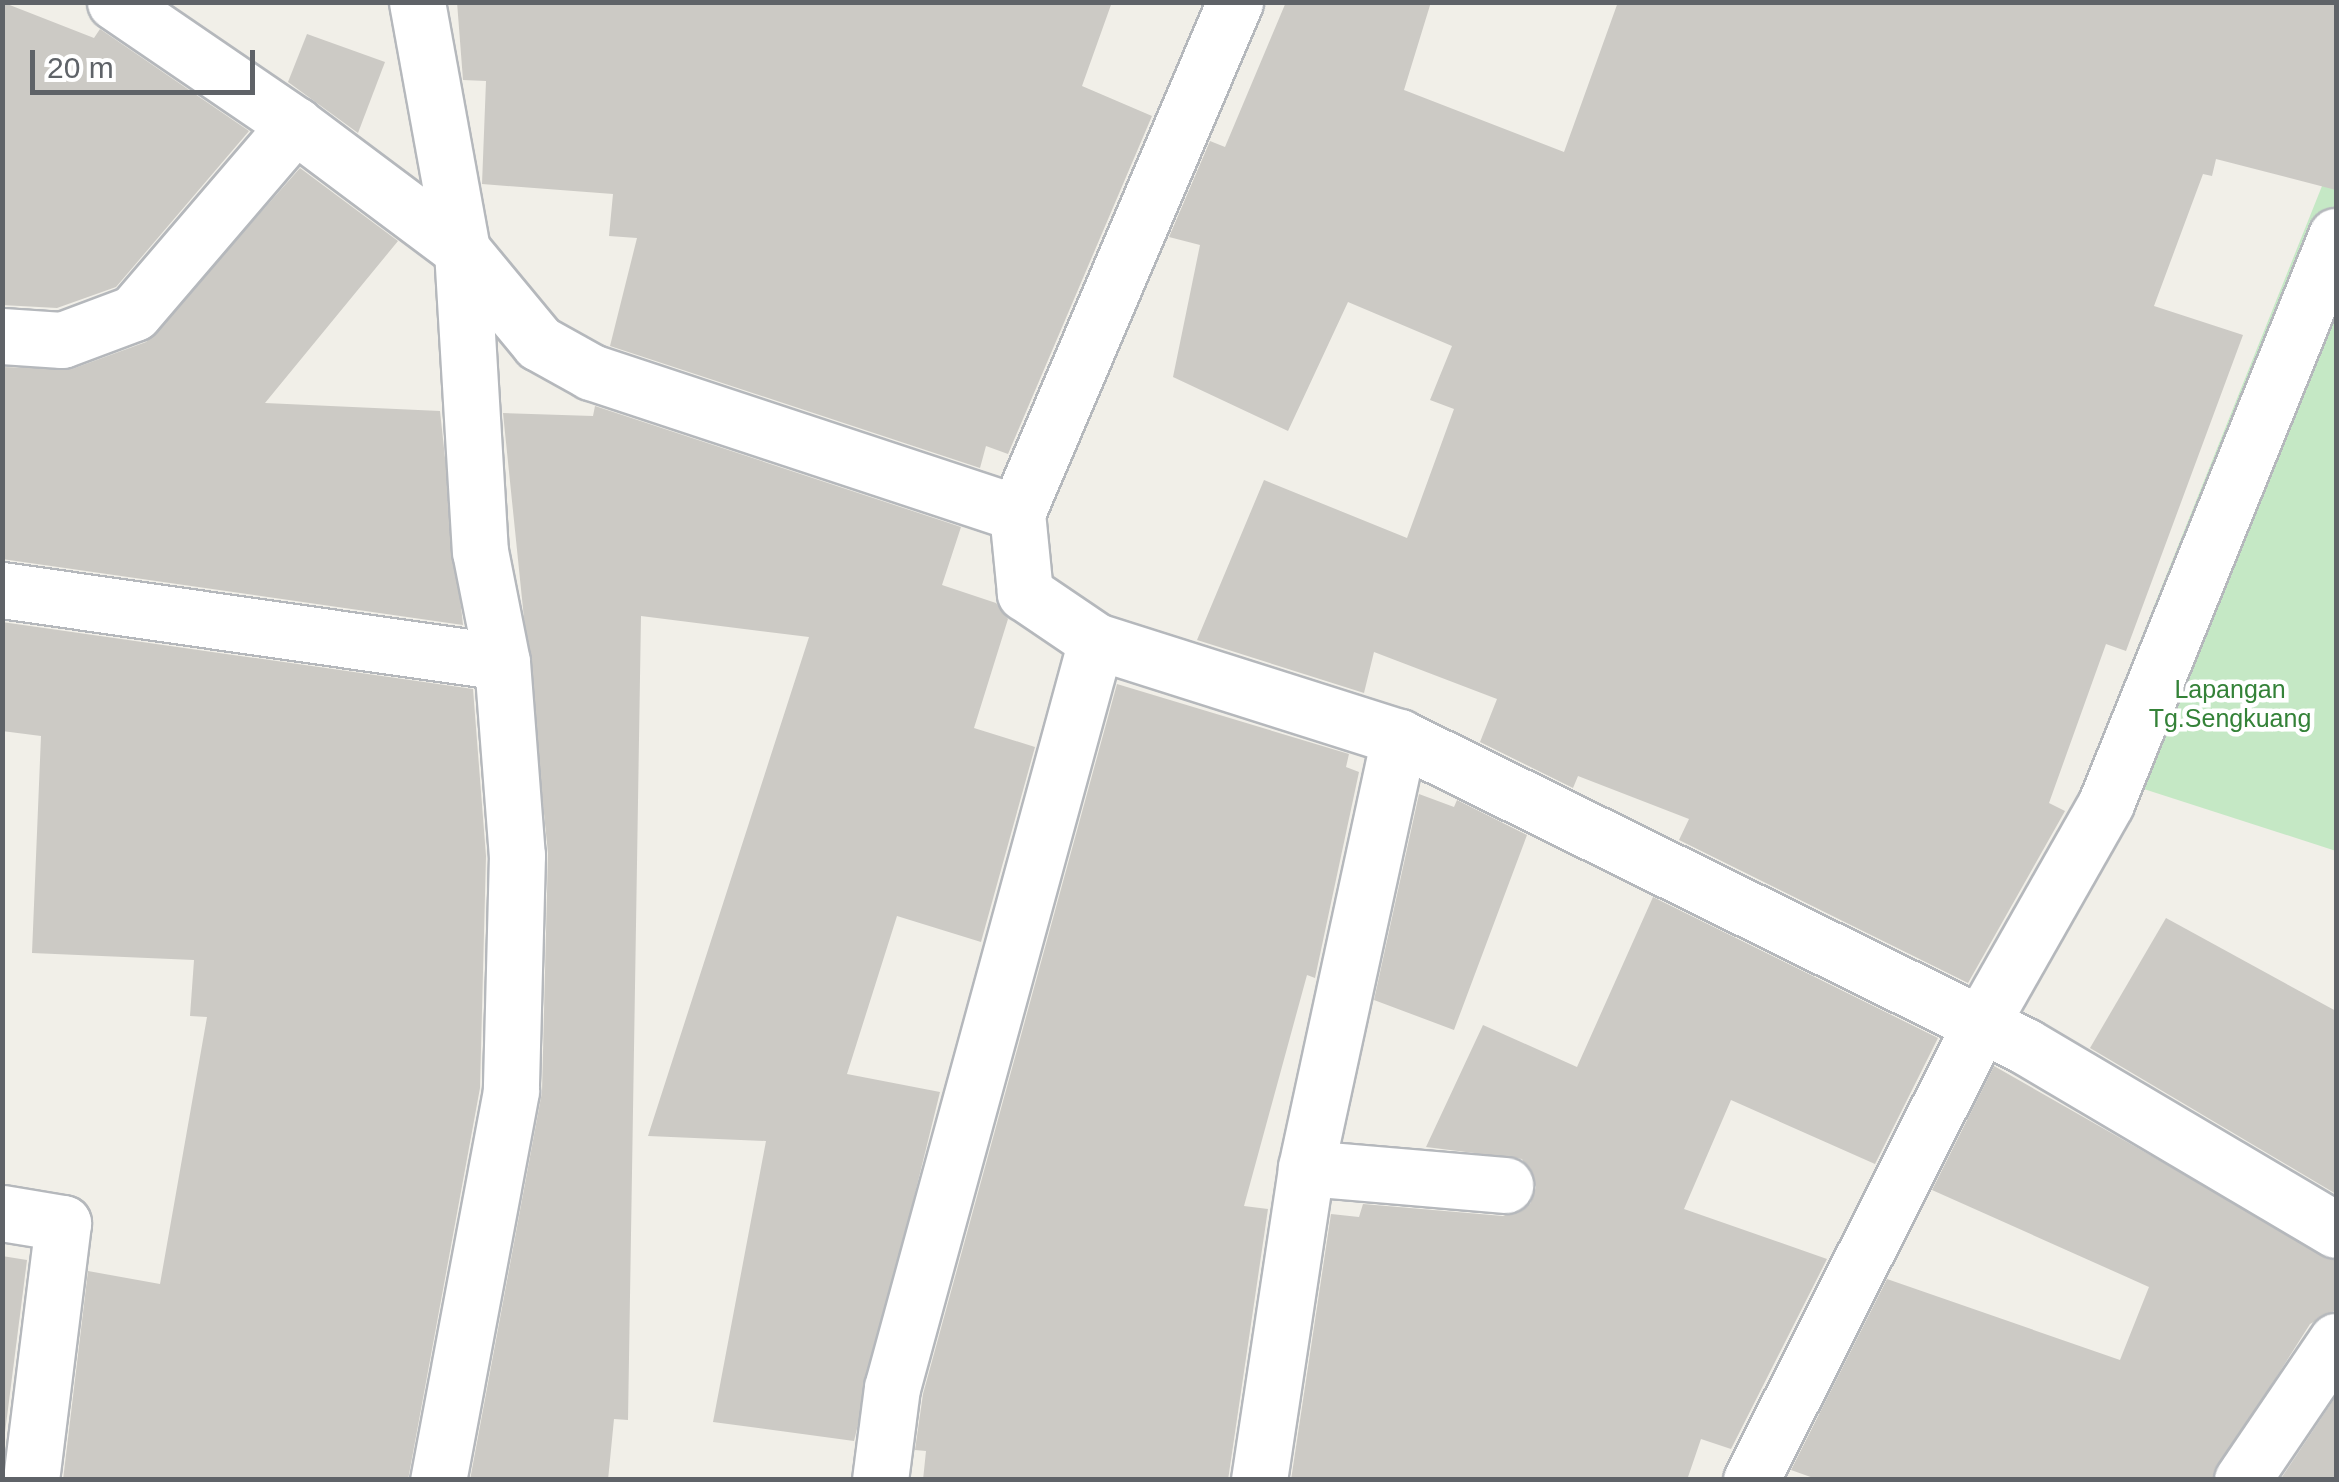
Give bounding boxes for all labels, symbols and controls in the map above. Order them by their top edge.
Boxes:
scale bar [35,30,260,92]
text: 20 m [47,51,114,84]
park label: Lapangan Tg.Sengkuang [2149,675,2311,734]

